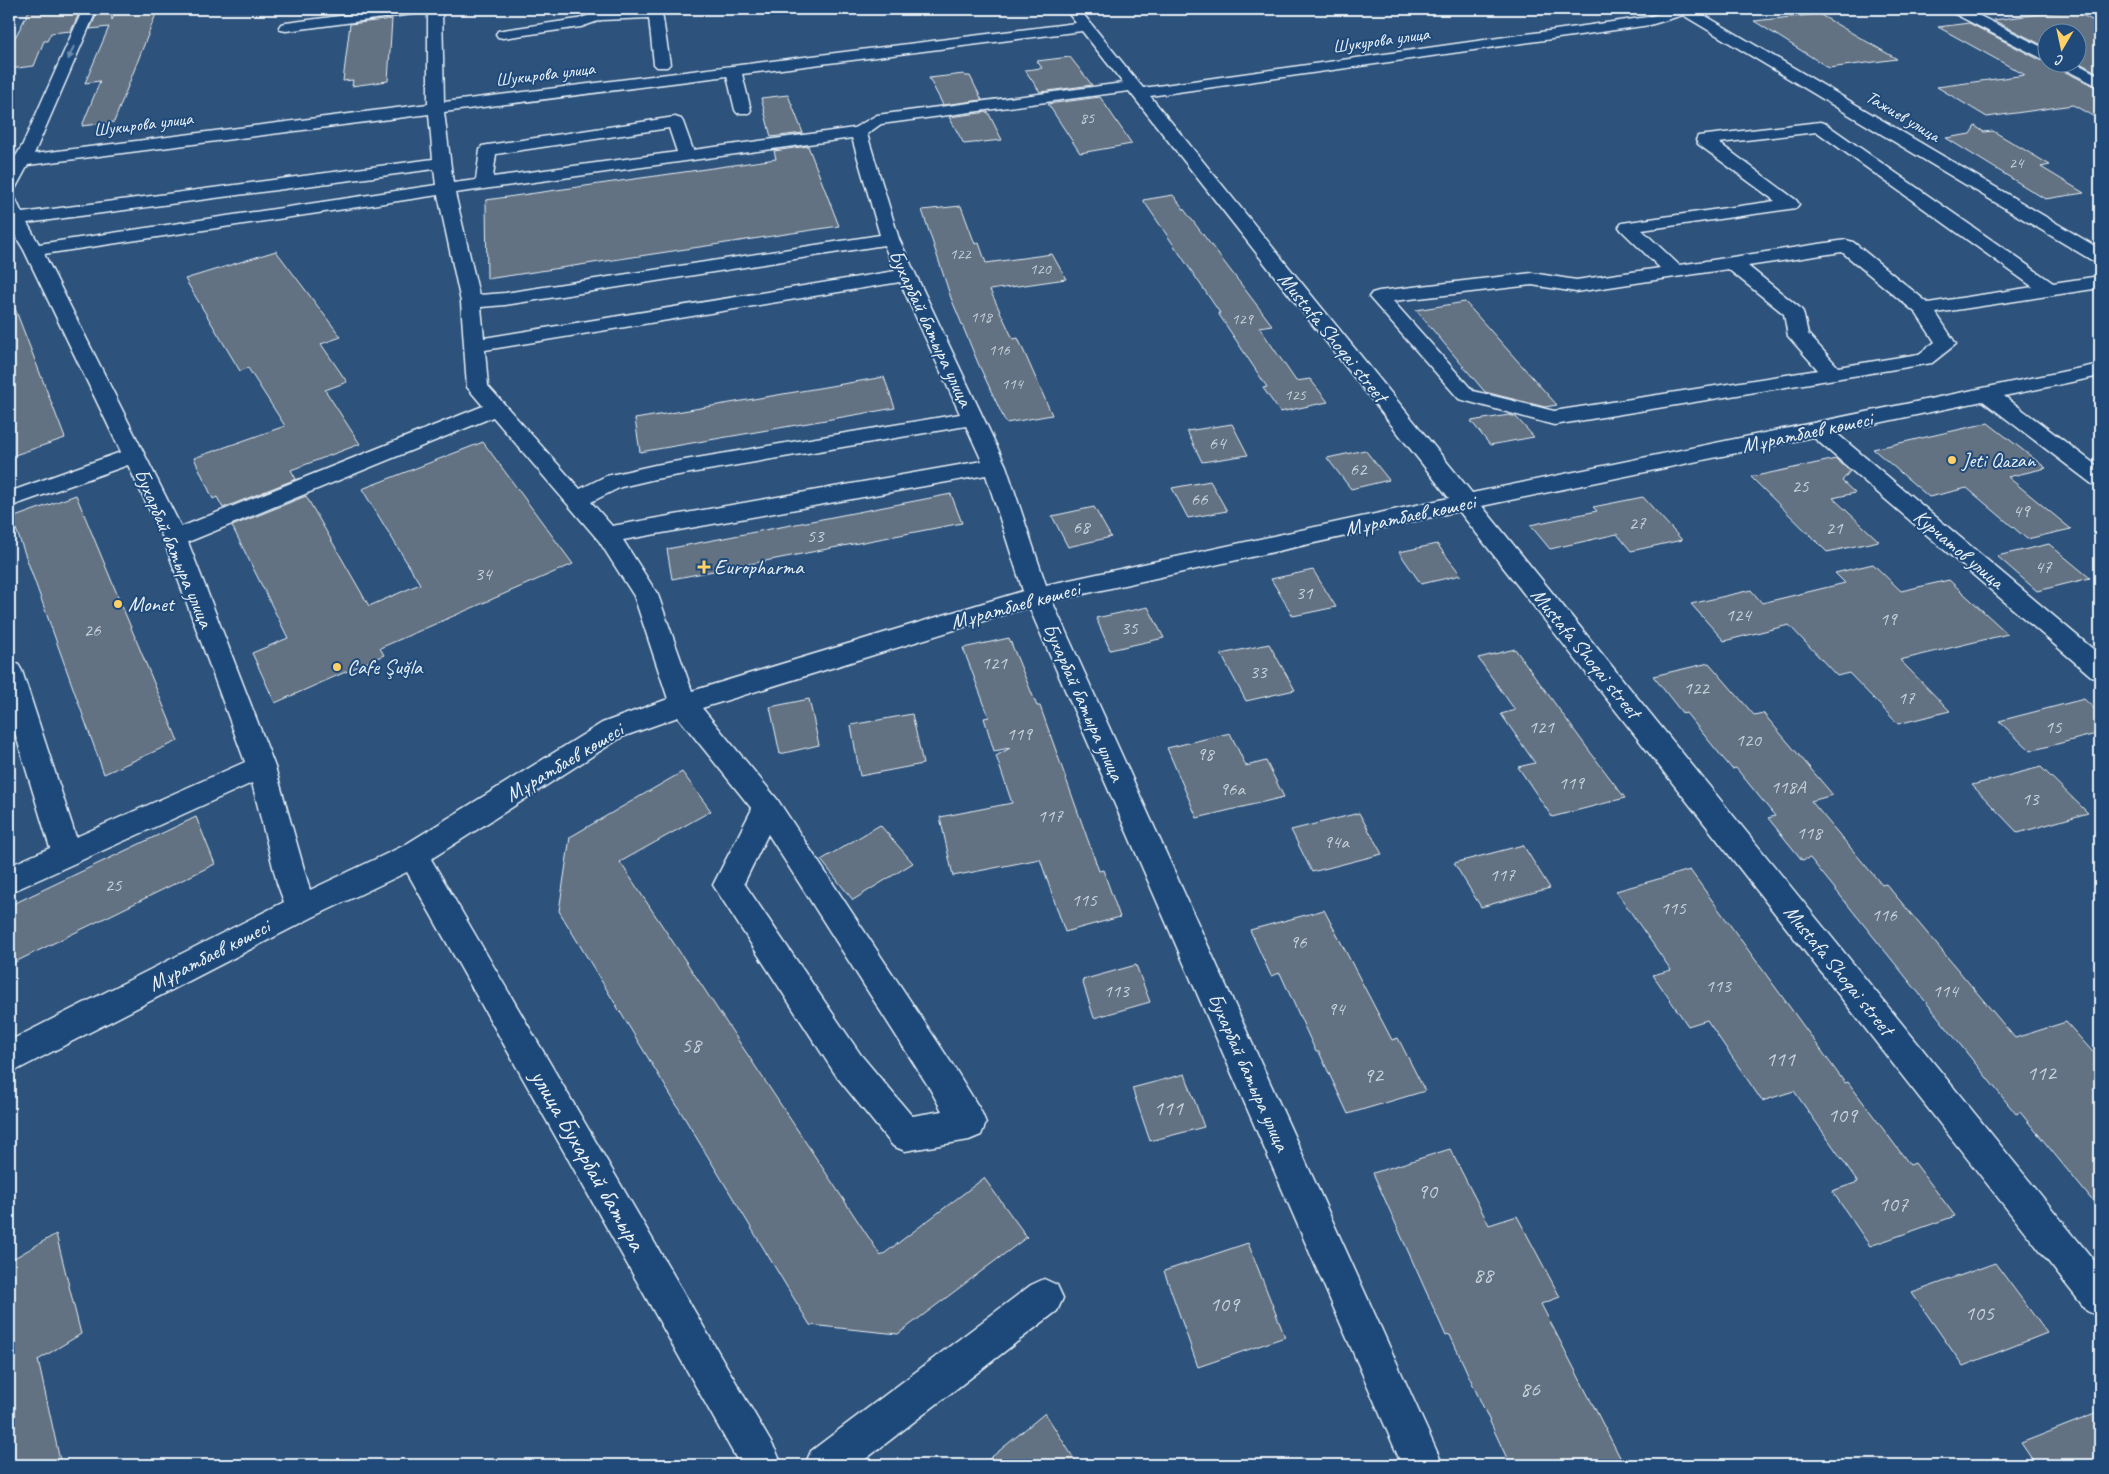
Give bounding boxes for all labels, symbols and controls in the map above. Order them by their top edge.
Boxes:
street label: Шукурова улица [1331,22,1432,58]
north arrow [2036,22,2086,72]
one-way arrow [66,46,74,60]
text: С [2053,51,2065,69]
street label: Шукирова улица [494,57,597,91]
street label: Тажиев улица [1862,85,1945,147]
street label: Шукирова улица [92,107,195,141]
house number: 85 [1080,108,1095,128]
house number: 24 [2009,153,2025,173]
house number: 122 [949,244,973,264]
street label: Бухарбай батыра улица [883,245,980,412]
house number: 120 [1029,259,1053,279]
street label: Mustafa Shoqai street [1272,266,1395,410]
house number: 118 [970,307,994,327]
house number: 129 [1231,309,1255,329]
house number: 116 [988,340,1011,360]
house number: 114 [1001,374,1025,394]
house number: 125 [1284,385,1307,405]
street label: Мұратбаев көшесі [1739,405,1878,459]
house number: 64 [1208,431,1228,455]
place label: Jeti Qazan [1961,447,2037,473]
marker: Jeti Qazan [1946,454,1958,466]
house number: 62 [1349,457,1368,481]
street label: Бухарбай батыра улица [129,464,220,633]
house number: 25 [1791,474,1810,498]
house number: 66 [1190,487,1209,511]
street label: Мұратбаев көшесі [1342,488,1481,542]
house number: 49 [2012,499,2031,523]
street label: Курчатов улица [1908,504,2012,596]
house number: 27 [1628,511,1647,535]
house number: 68 [1072,515,1092,539]
house number: 21 [1825,516,1844,540]
house number: 53 [806,524,825,548]
place label: Europharma [714,554,805,580]
house number: 47 [2034,555,2053,579]
marker: Europharma [698,561,710,573]
house number: 34 [474,562,494,586]
street label: Мұратбаев көшесі [947,574,1085,635]
house number: 31 [1295,581,1314,605]
street label: Mustafa Shoqai street [1525,582,1648,726]
place label: Monet [128,591,176,617]
marker: Monet [112,598,124,610]
house number: 124 [1725,603,1753,627]
house number: 19 [1879,607,1898,631]
house number: 35 [1120,616,1139,640]
house number: 26 [83,618,102,642]
street label: Бухарбай батыра улица [1037,619,1131,787]
house number: 121 [981,651,1008,675]
place label: Cafe Şuğla [347,654,424,680]
house number: 33 [1249,660,1268,684]
marker: Cafe Şuğla [331,661,343,673]
house number: 122 [1683,676,1710,700]
house number: 17 [1897,686,1916,710]
street label: Мұратбаев көшесі [500,715,630,807]
house number: 121 [1528,715,1555,739]
house number: 15 [2044,715,2063,739]
house number: 119 [1006,722,1033,746]
house number: 120 [1735,728,1762,752]
house number: 98 [1196,742,1216,766]
house number: 119 [1558,771,1585,795]
house number: 118А [1770,775,1807,799]
house number: 96а [1219,777,1246,801]
house number: 13 [2021,787,2040,811]
house number: 117 [1037,804,1064,828]
house number: 118 [1796,821,1824,845]
house number: 94а [1323,830,1350,854]
house number: 117 [1489,863,1516,887]
house number: 25 [104,873,123,897]
house number: 115 [1071,888,1098,912]
house number: 115 [1660,896,1687,920]
street label: Mustafa Shoqai street [1778,899,1901,1043]
house number: 116 [1871,903,1898,927]
street label: Мұратбаев көшесі [144,912,277,997]
house number: 96 [1289,930,1308,954]
house number: 113 [1705,974,1732,998]
house number: 113 [1103,979,1130,1003]
house number: 114 [1932,979,1960,1003]
street label: Бухарбай батыра улица [1202,989,1296,1157]
house number: 94 [1327,997,1347,1021]
house number: 58 [681,1031,703,1059]
house number: 111 [1765,1045,1796,1073]
house number: 112 [2026,1059,2058,1087]
house number: 92 [1363,1061,1385,1089]
street label: улица Бухарбай батыра [522,1062,654,1258]
house number: 111 [1153,1094,1184,1122]
house number: 109 [1827,1101,1859,1129]
house number: 90 [1417,1177,1439,1205]
house number: 107 [1878,1190,1909,1218]
house number: 88 [1473,1261,1495,1289]
house number: 109 [1209,1290,1241,1318]
house number: 105 [1964,1299,1995,1327]
house number: 86 [1520,1375,1541,1403]

